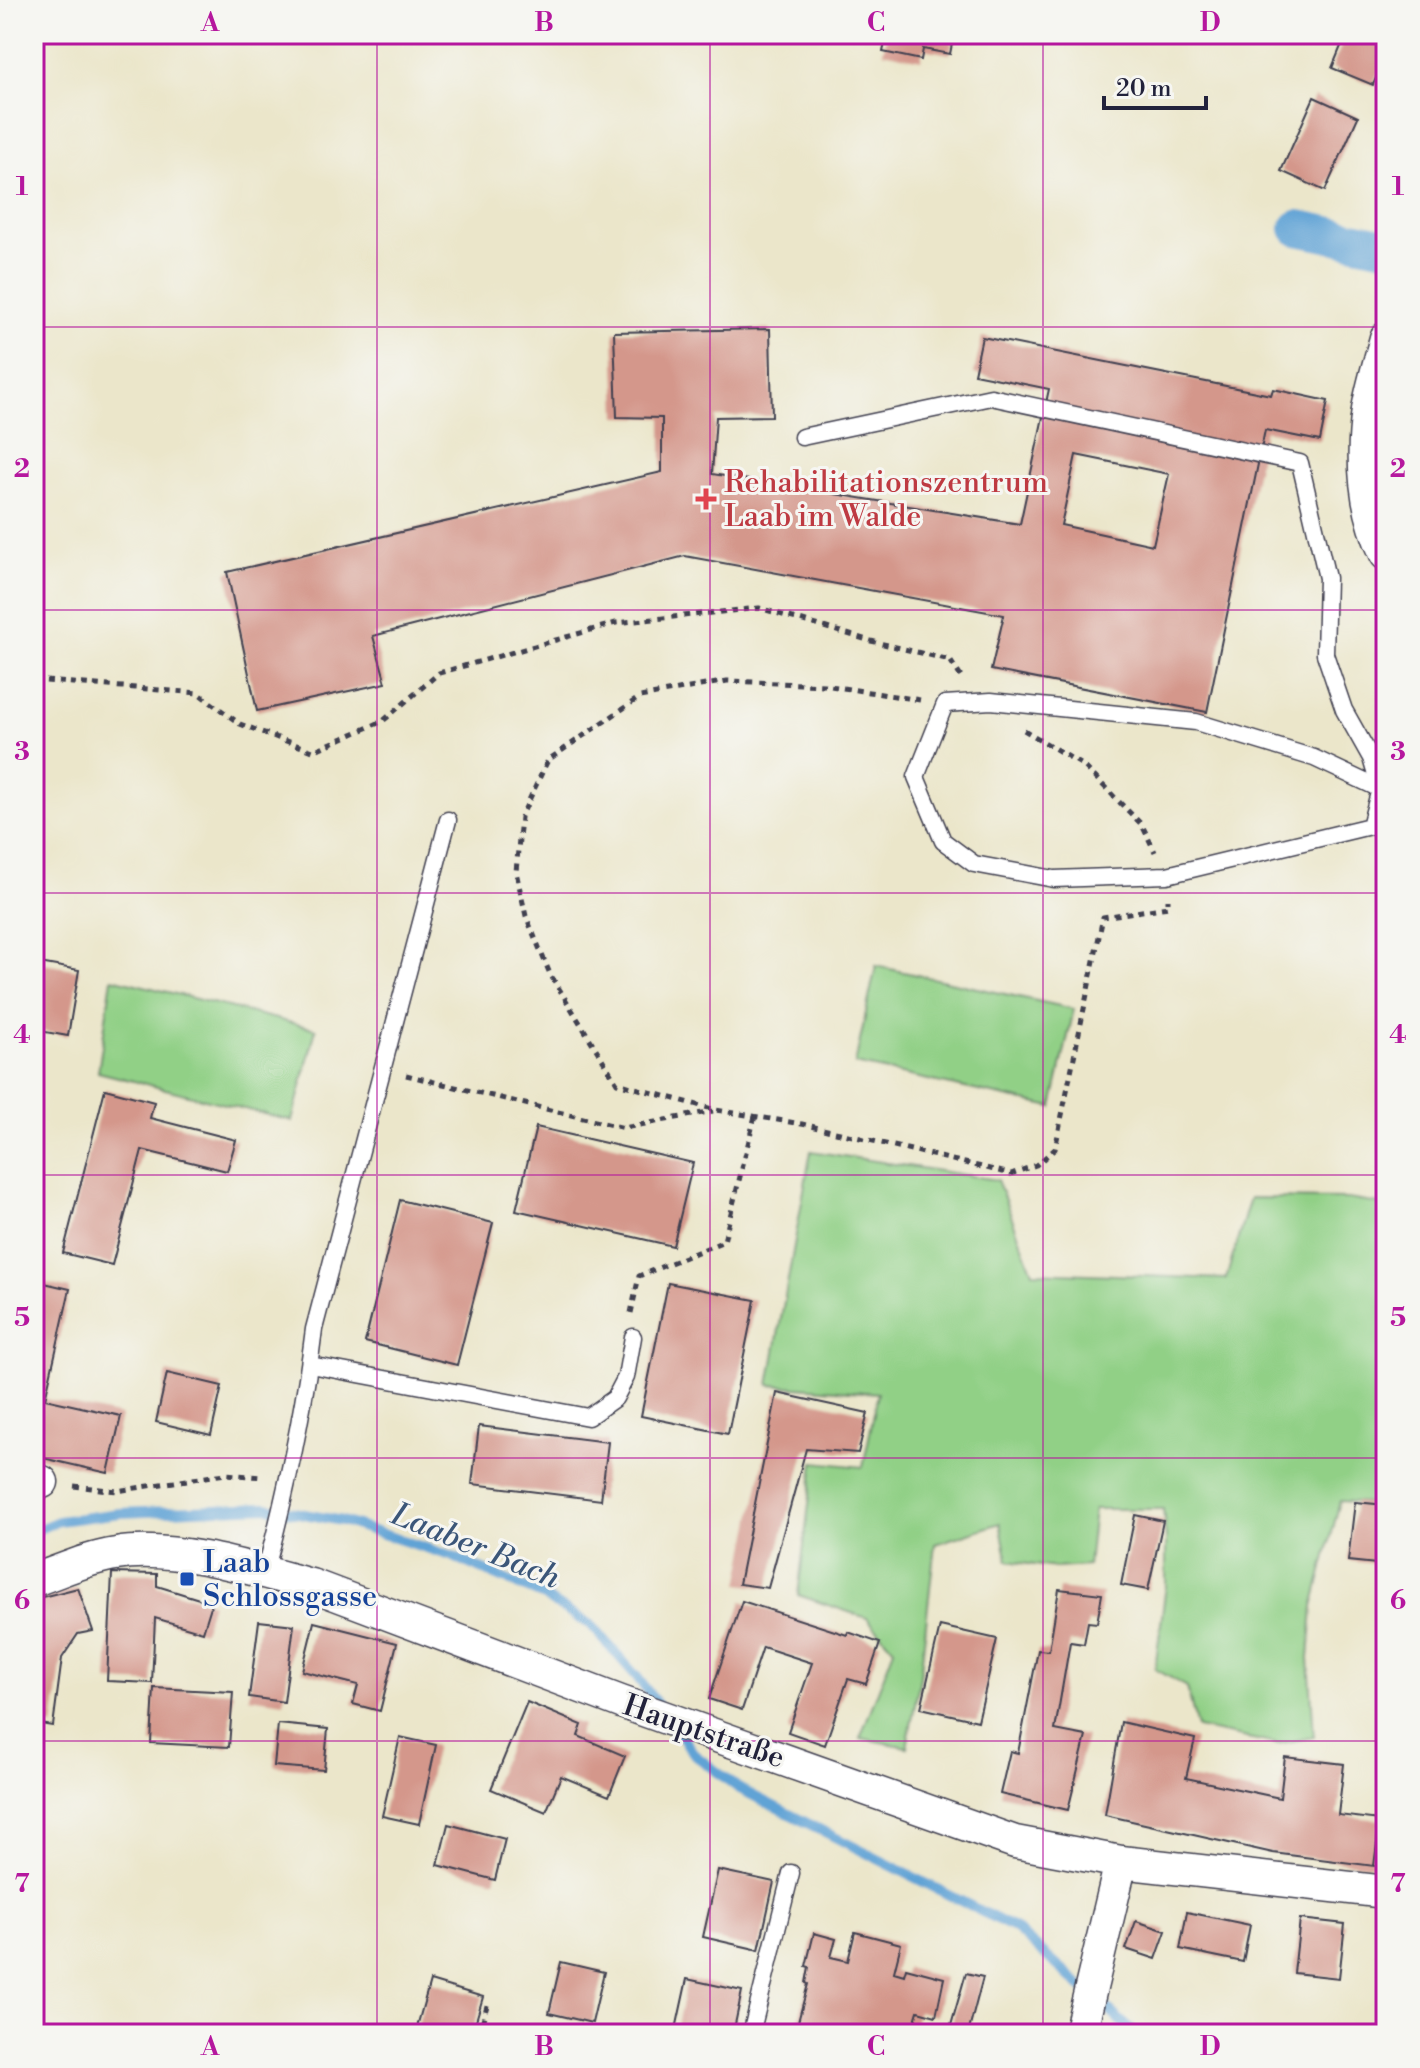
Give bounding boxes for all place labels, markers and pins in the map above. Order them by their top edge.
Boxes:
place label: Rehabilitationszentrum Laab im Walde [724,464,1048,536]
marker: Rehabilitationszentrum Laab im Walde [695,488,717,510]
place label: Laab Schlossgasse [203,1544,377,1616]
marker: Laab Schlossgasse [178,1570,196,1588]

